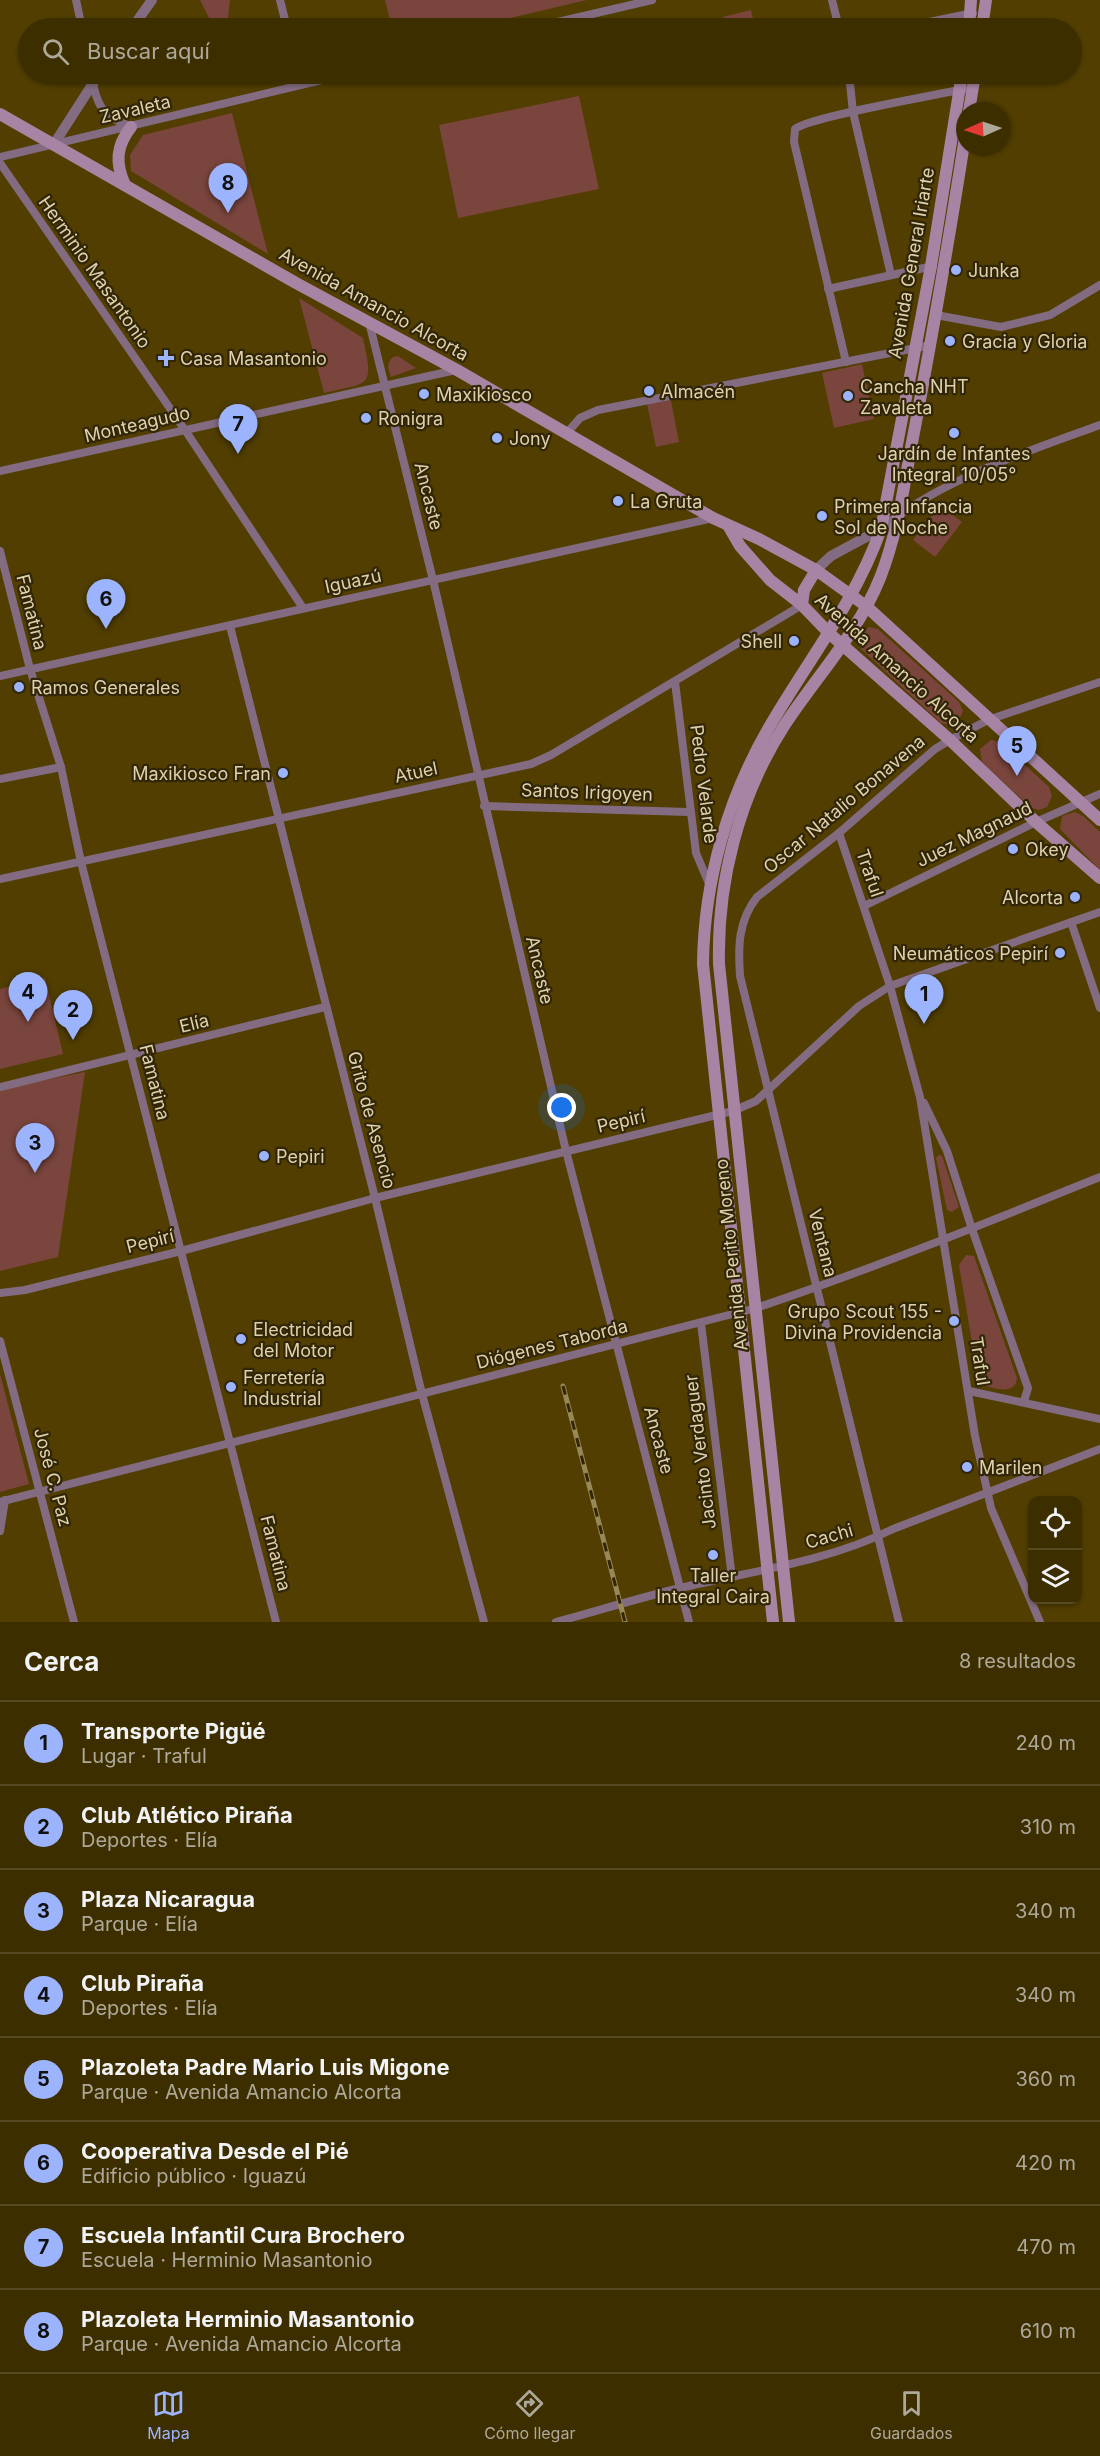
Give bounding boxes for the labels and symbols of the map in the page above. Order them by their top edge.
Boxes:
street label: Zavaleta [97,91,173,127]
north arrow [956,102,1010,156]
pin: 8 [208,164,248,213]
street label: Avenida General Iriarte [884,166,938,360]
street label: Herminio Masantonio [35,192,155,352]
street label: Avenida Amancio Alcorta [276,243,472,365]
place label: Junka [968,260,1020,281]
marker: Junka [949,263,963,277]
place label: Gracia y Gloria [962,331,1087,352]
marker: Gracia y Gloria [943,334,957,348]
place label: Casa Masantonio [180,348,327,369]
marker: Casa Masantonio [157,349,175,367]
place label: Cancha NHT Zavaleta [860,376,969,418]
place label: Almacén [661,381,735,402]
place label: Maxikiosco [436,384,532,405]
marker: Almacén [642,384,656,398]
marker: Maxikiosco [417,387,431,401]
marker: Cancha NHT Zavaleta [841,389,855,403]
street label: Monteagudo [82,402,192,446]
pin: 7 [218,404,258,454]
place label: Ronigra [378,408,443,429]
marker: Ronigra [359,411,373,425]
marker: Jardín de Infantes Integral 10/05° [947,426,961,440]
place label: Jony [509,428,551,449]
marker: Jony [490,431,504,445]
place label: Jardín de Infantes Integral 10/05° [878,443,1030,485]
street label: Ancaste [410,460,448,532]
place label: La Gruta [630,491,702,512]
marker: La Gruta [611,494,625,508]
place label: Primera Infancia Sol de Noche [834,496,972,538]
marker: Primera Infancia Sol de Noche [815,509,829,523]
street label: Iguazú [323,565,383,597]
street label: Famatina [12,572,52,652]
pin: 6 [86,580,126,629]
street label: Avenida Amancio Alcorta [811,589,983,747]
place label: Shell [741,631,782,652]
marker: Shell [787,634,801,648]
place label: Ramos Generales [31,677,180,698]
marker: Ramos Generales [12,680,26,694]
street label: Pedro Velarde [686,723,722,845]
pin: 5 [998,726,1036,776]
street label: Oscar Natalio Bonavena [759,730,929,878]
street label: Atuel [393,757,439,787]
place label: Maxikiosco Fran [132,763,271,784]
marker: Maxikiosco Fran [276,766,290,780]
street label: Santos Irigoyen [521,779,653,805]
street label: Juez Magnaud [913,797,1035,871]
place label: Okey [1025,839,1069,860]
marker: Okey [1006,842,1020,856]
street label: Traful [852,846,888,900]
place label: Alcorta [1002,887,1063,908]
marker: Alcorta [1068,890,1082,904]
street label: Ancaste [522,934,558,1006]
place label: Neumáticos Pepirí [893,943,1049,964]
marker: Neumáticos Pepirí [1053,946,1067,960]
pin: 4 [9,972,48,1022]
pin: 1 [904,974,944,1024]
pin: 2 [54,990,92,1040]
street label: Elía [177,1009,211,1037]
street label: Famatina [135,1042,175,1122]
street label: Grito de Asencio [344,1049,400,1191]
your location [547,1093,576,1122]
street label: Pepirí [595,1105,648,1137]
pin: 3 [15,1124,54,1173]
place label: Pepiri [276,1146,325,1167]
marker: Pepiri [257,1149,271,1163]
street label: Avenida Perito Moreno [710,1158,752,1352]
street label: Ventana [804,1207,842,1279]
street label: Pepirí [124,1225,177,1257]
place label: Grupo Scout 155 - Divina Providencia [785,1301,942,1343]
marker: Grupo Scout 155 - Divina Providencia [947,1314,961,1328]
street label: Diógenes Taborda [474,1315,630,1373]
place label: Electricidad del Motor [253,1319,353,1361]
marker: Electricidad del Motor [234,1332,248,1346]
street label: Traful [966,1335,994,1387]
place label: Ferretería Industrial [243,1367,325,1409]
street label: Jacinto Verdaguer [680,1373,720,1531]
marker: Ferretería Industrial [224,1380,238,1394]
street label: Ancaste [640,1404,678,1476]
street label: José C. Paz [30,1425,76,1529]
place label: Marilen [979,1457,1042,1478]
marker: Marilen [960,1460,974,1474]
street label: Famatina [256,1513,296,1593]
street label: Cachi [803,1519,855,1553]
marker: Taller Integral Caira [706,1548,720,1562]
place label: Taller Integral Caira [656,1565,770,1607]

